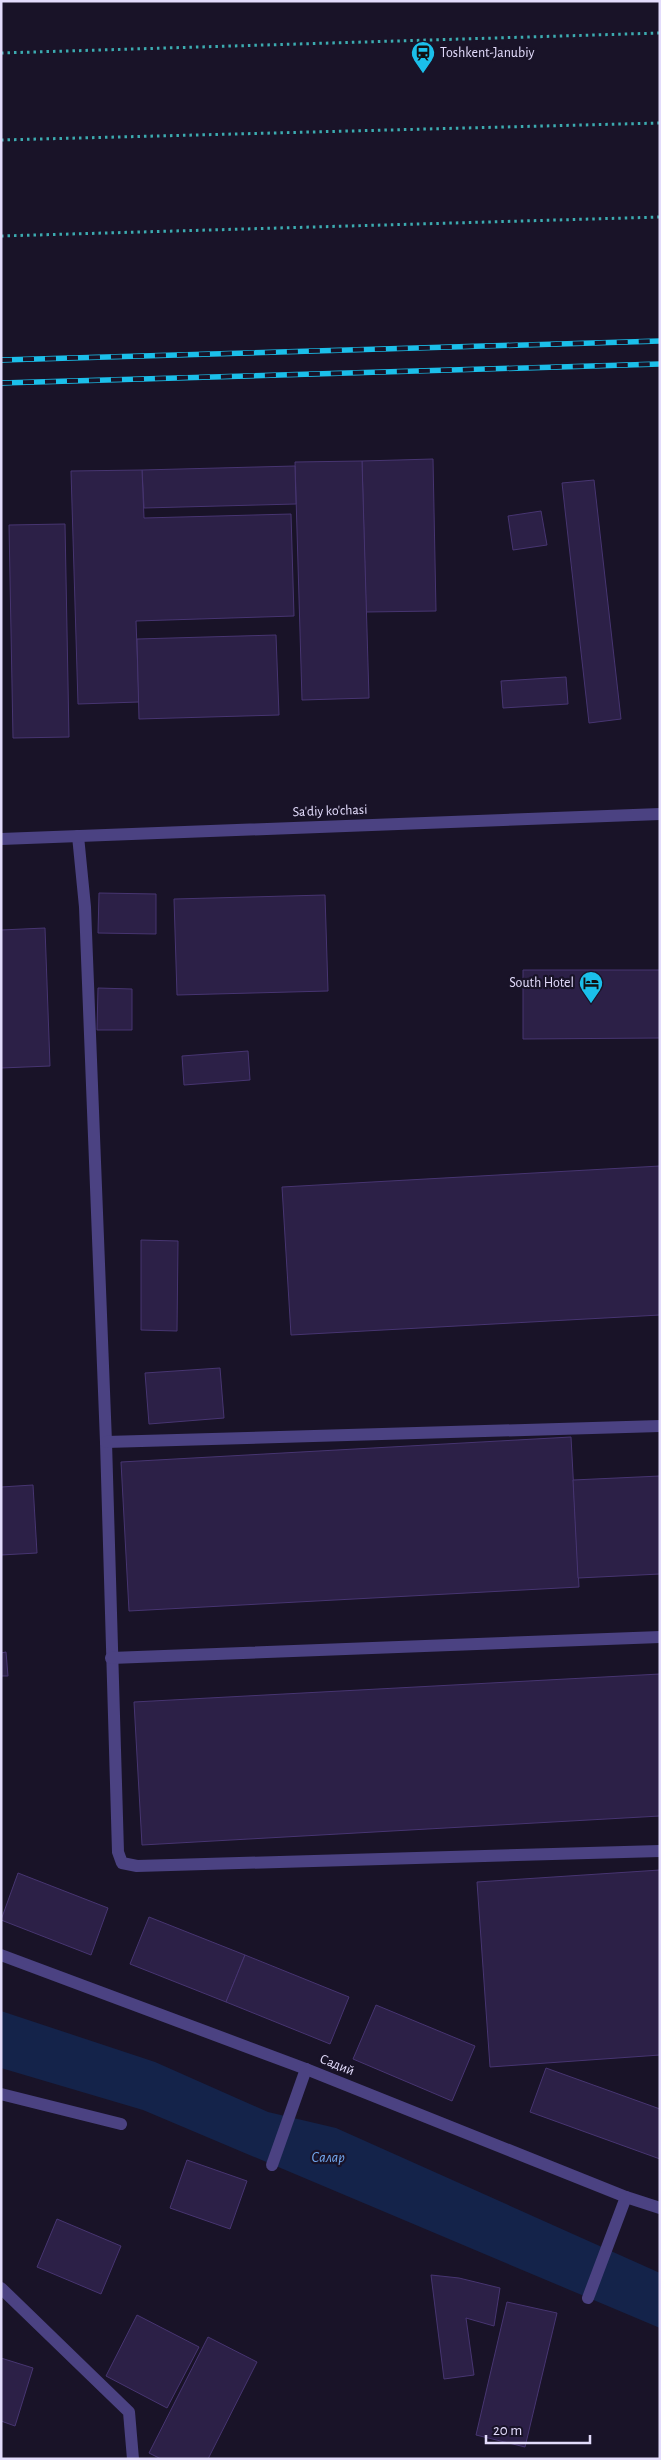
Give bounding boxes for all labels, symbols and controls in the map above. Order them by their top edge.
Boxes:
station icon: Toshkent-Janubiy [410,40,436,74]
place label: Toshkent-Janubiy [440,46,535,60]
street label: Sa'diy ko'chasi [292,803,368,819]
hotel icon: South Hotel [578,970,604,1004]
place label: South Hotel [509,976,574,990]
street label: Садий [318,2052,356,2078]
water label: Салар [311,2150,345,2165]
scale bar [486,2412,590,2444]
text: 20 m [493,2423,522,2438]

